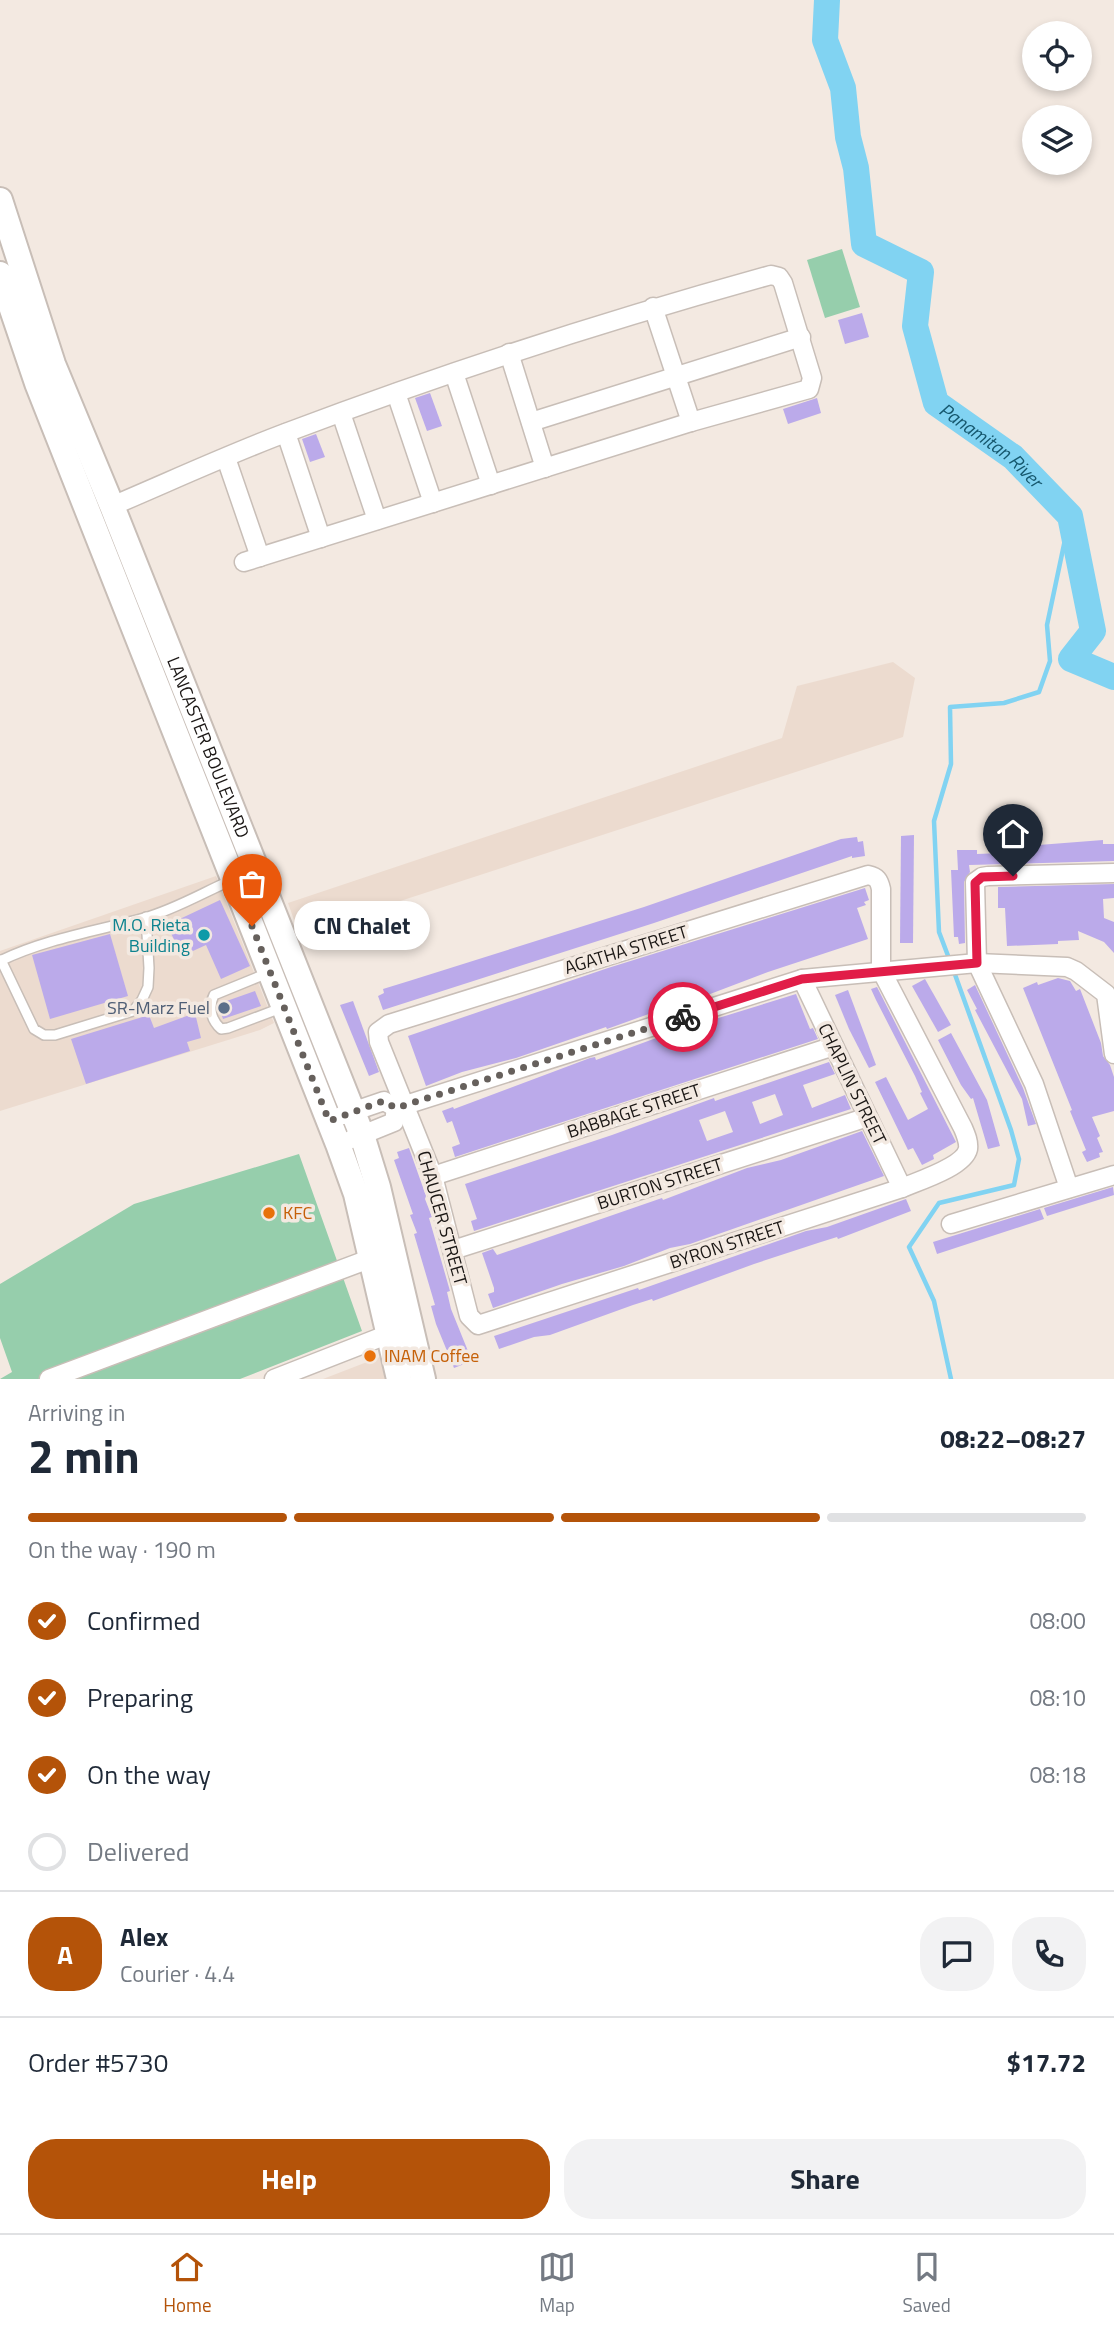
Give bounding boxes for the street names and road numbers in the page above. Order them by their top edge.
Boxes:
street label: LANCASTER BOULEVARD [160,653,257,842]
street label: AGATHA STREET [561,918,691,981]
street label: CHAPLIN STREET [811,1018,894,1150]
street label: BABBAGE STREET [564,1076,705,1145]
street label: CHAUCER STREET [410,1148,475,1289]
street label: BURTON STREET [594,1150,727,1217]
street label: BYRON STREET [666,1213,788,1276]

